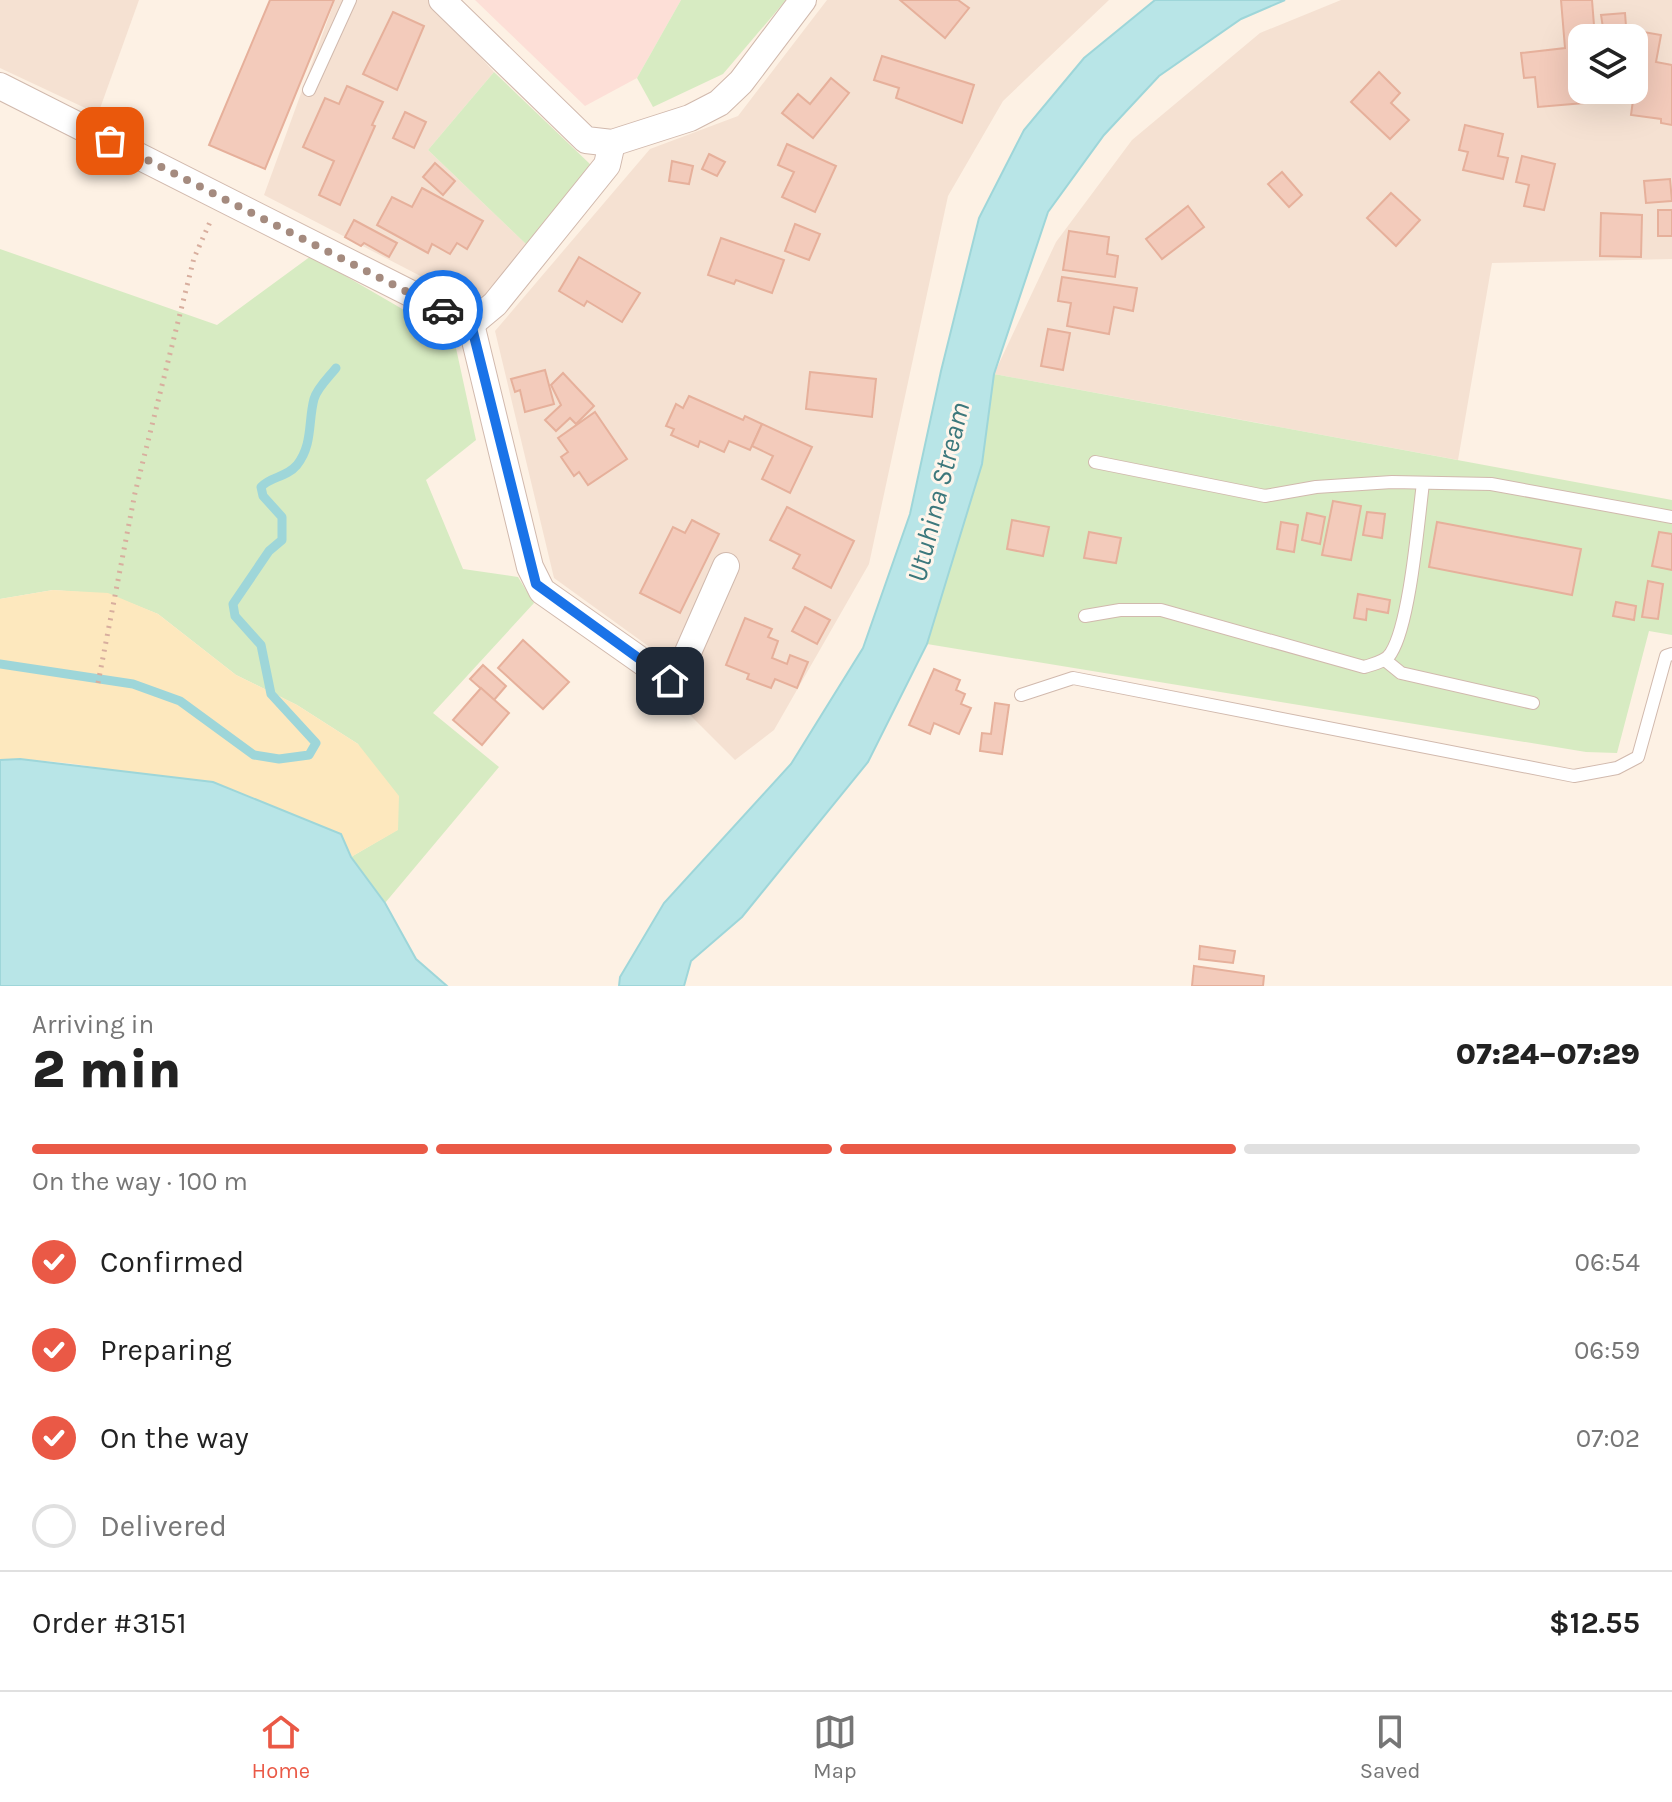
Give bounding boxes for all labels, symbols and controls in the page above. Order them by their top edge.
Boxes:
map controls [1568,24,1648,104]
button: layers [1568,24,1648,104]
pin [76,107,144,175]
icon: bag [88,119,132,163]
courier [403,270,483,350]
icon: car [421,288,465,332]
water label: Utuhina Stream [900,399,976,585]
pin [636,647,704,715]
icon: home [648,659,692,703]
text: Arriving in [32,1009,154,1040]
text: 07:24–07:29 [1456,1036,1640,1072]
text: 2 min [32,1039,181,1100]
text: On the way · 100 m [32,1166,248,1197]
icon: check [32,1240,76,1284]
text: Confirmed [100,1244,244,1280]
text: 06:54 [1574,1247,1640,1278]
icon: check [32,1328,76,1372]
text: Preparing [100,1332,232,1368]
text: 06:59 [1574,1335,1640,1366]
icon: check [32,1416,76,1460]
text: On the way [100,1420,249,1456]
text: 07:02 [1576,1423,1640,1454]
text: Delivered [100,1508,227,1544]
text: Order #3151 [32,1605,187,1641]
text: $12.55 [1549,1605,1640,1641]
tab: Home [251,1710,310,1784]
tab: Map [813,1710,857,1784]
tab: Saved [1360,1710,1421,1784]

